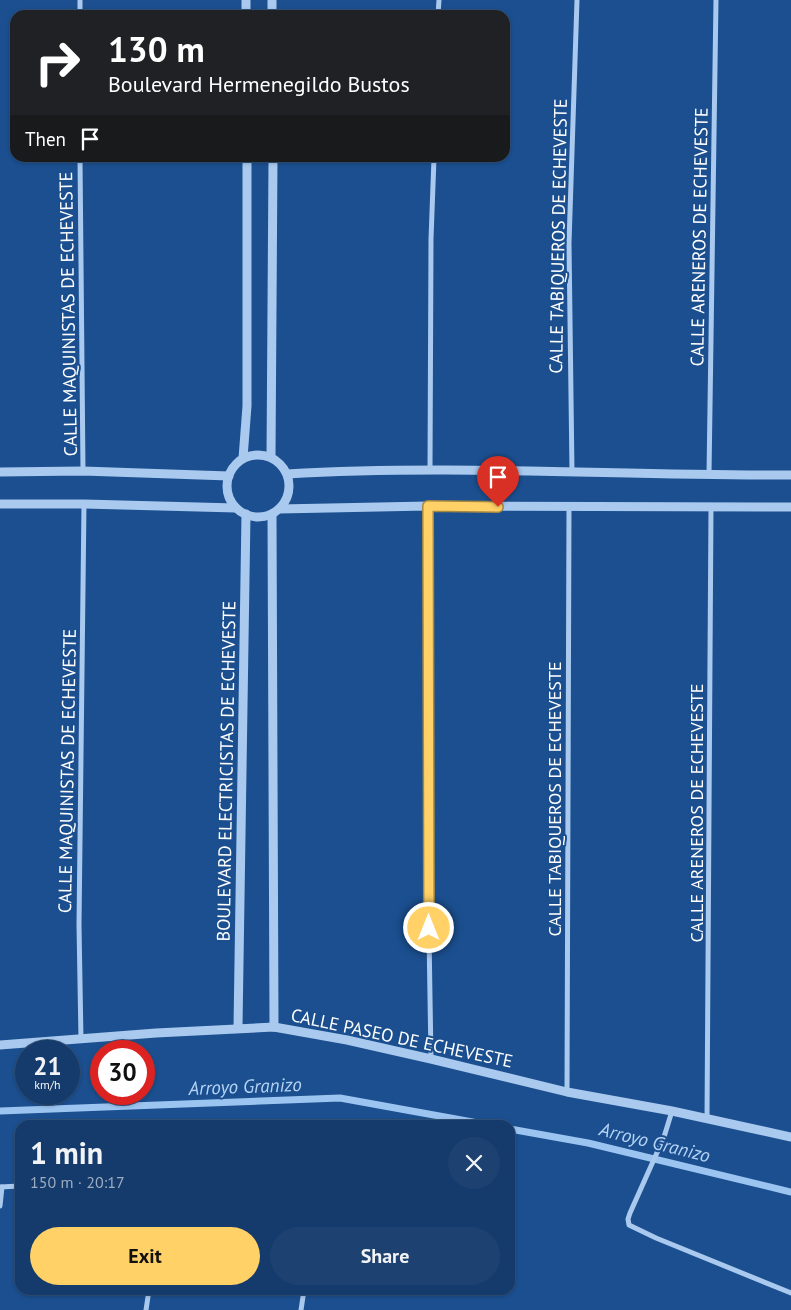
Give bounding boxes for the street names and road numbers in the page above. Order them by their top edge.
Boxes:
street label: CALLE TABIQUEROS DE ECHEVESTE [544,98,572,374]
street label: CALLE ARENEROS DE ECHEVESTE [685,107,713,367]
street label: CALLE MAQUINISTAS DE ECHEVESTE [54,172,82,456]
street label: BOULEVARD ELECTRICISTAS DE ECHEVESTE [212,600,240,942]
street label: CALLE MAQUINISTAS DE ECHEVESTE [53,629,81,913]
street label: CALLE TABIQUEROS DE ECHEVESTE [543,661,566,937]
street label: CALLE ARENEROS DE ECHEVESTE [685,683,708,943]
street label: CALLE PASEO DE ECHEVESTE [289,1003,515,1073]

